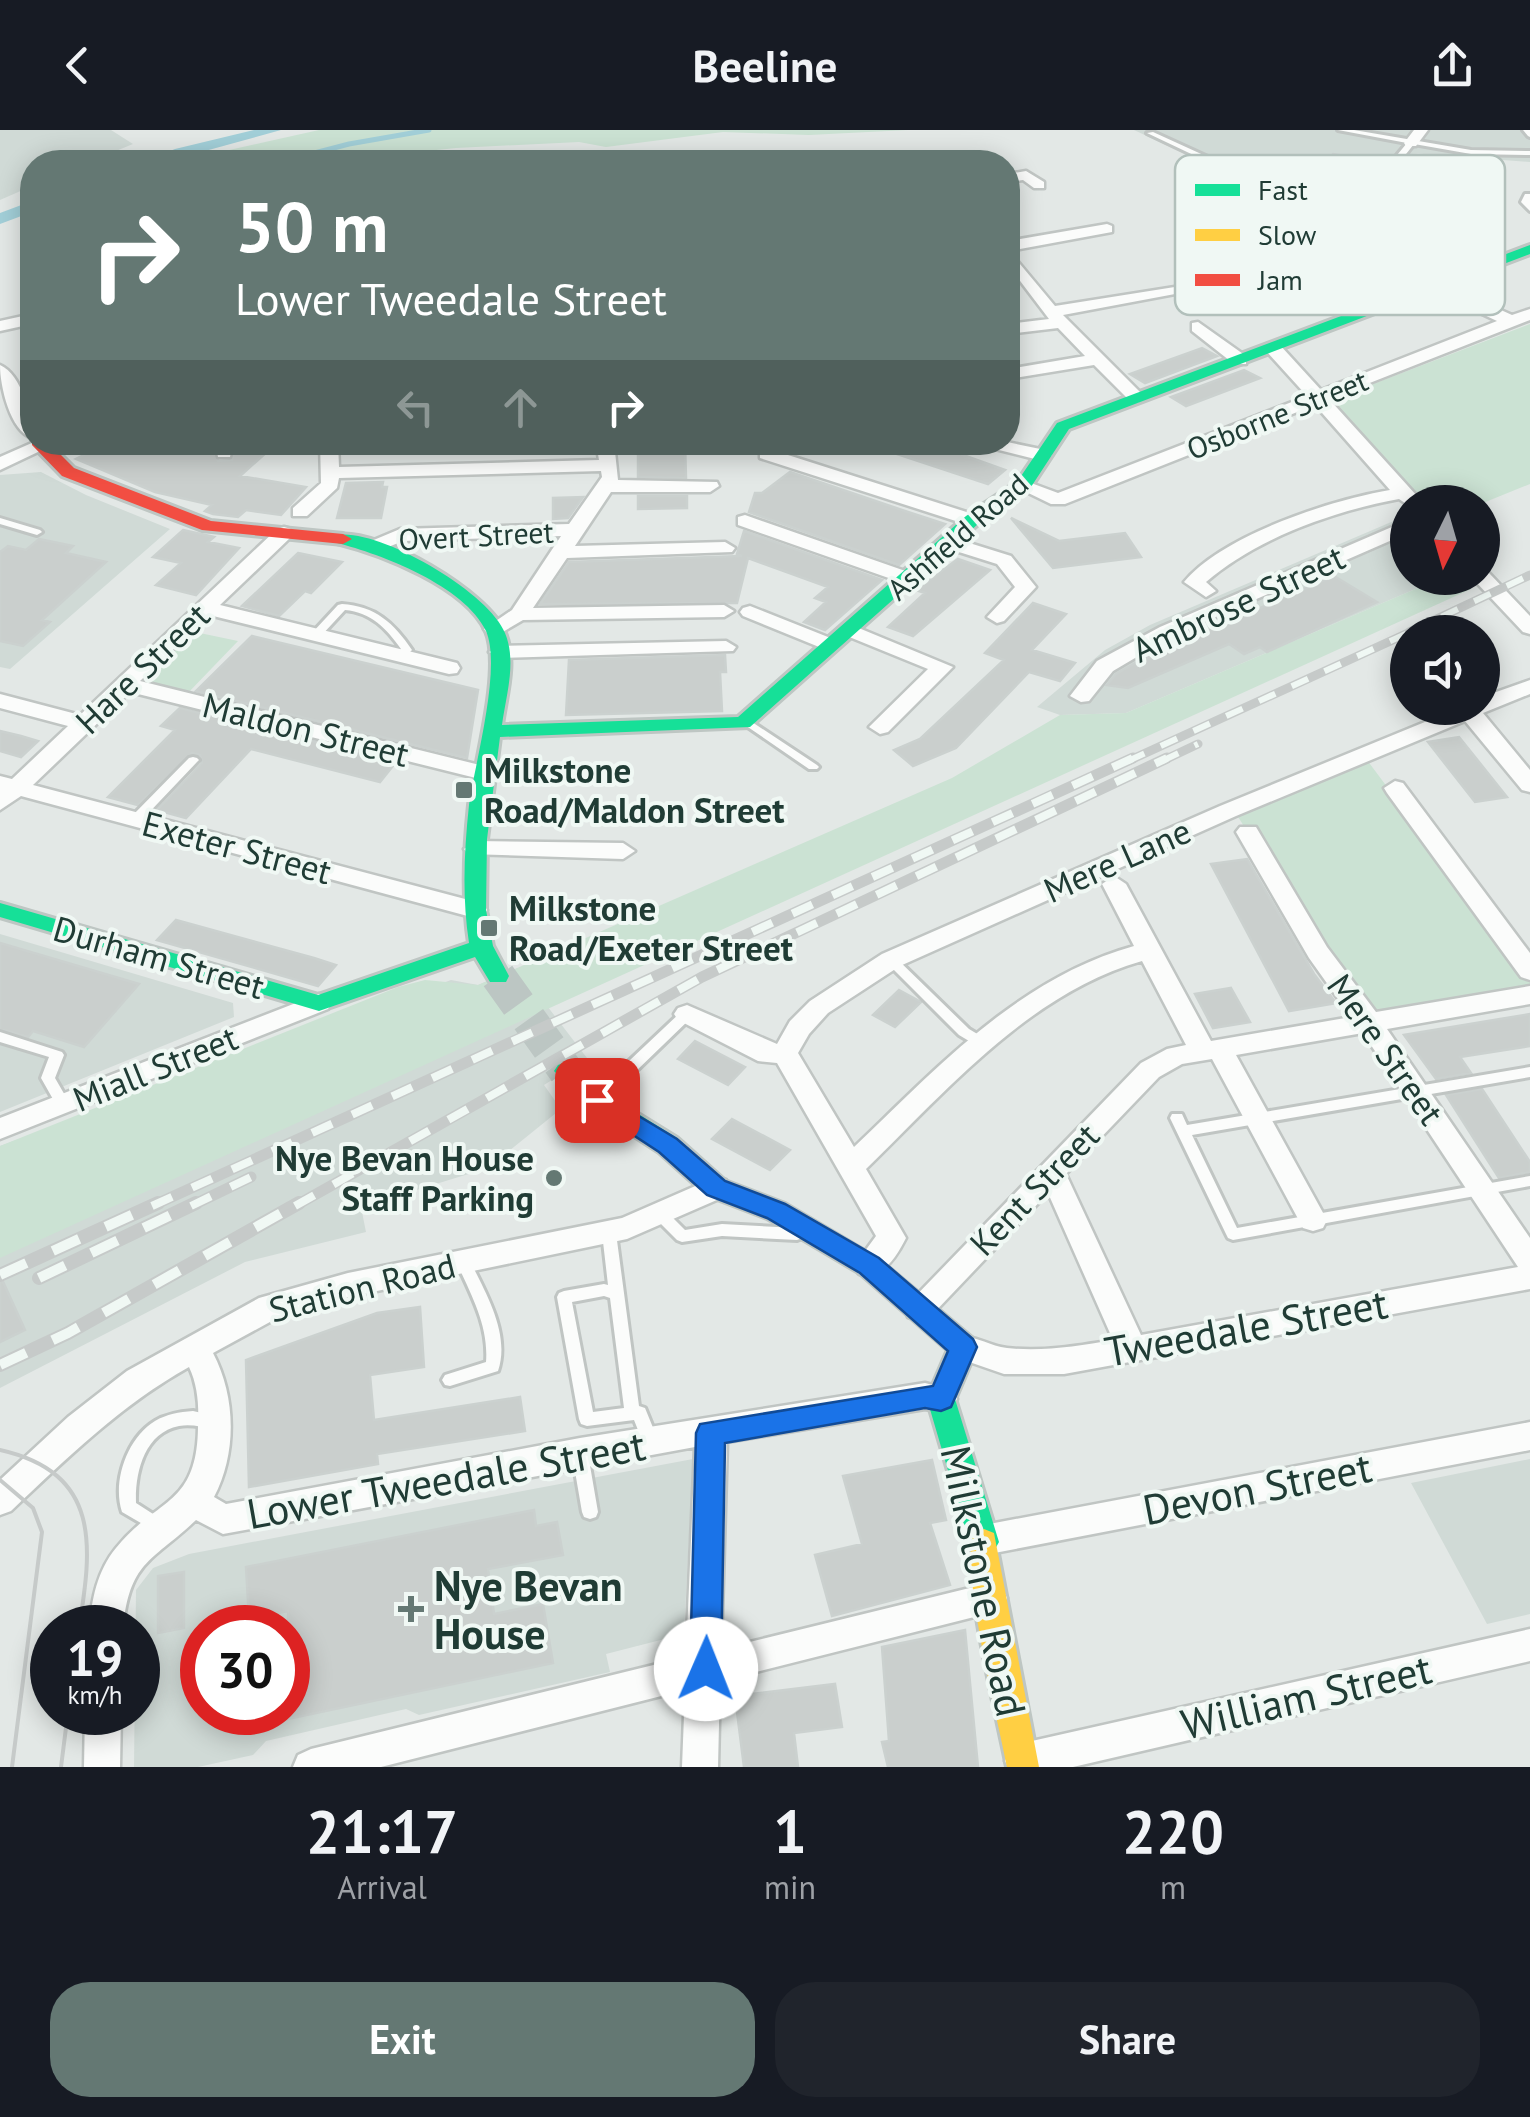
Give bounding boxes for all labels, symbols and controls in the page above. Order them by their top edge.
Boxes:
text: Beeline [693,36,837,94]
icon: back [50,38,105,93]
icon: share [1425,38,1480,93]
legend [1175,155,1505,315]
text: Fast [1258,171,1308,208]
text: 50 m [235,181,388,271]
icon: right [70,190,200,320]
text: Slow [1258,216,1317,253]
text: Jam [1257,261,1303,298]
text: Lower Tweedale Street [235,269,667,327]
street label: Osborne Street [1181,360,1373,468]
icon: left [388,380,443,435]
icon: ahead [493,380,548,435]
icon: right [598,380,653,435]
street label: Ashfield Road [878,464,1036,608]
north arrow [1390,485,1500,595]
map controls [1390,485,1500,725]
street label: Overt Street [397,511,555,559]
street label: Ambrose Street [1124,534,1352,672]
street label: Hare Street [65,593,219,743]
button: sound [1390,615,1500,725]
street label: Maldon Street [198,681,414,777]
place label: Milkstone Road/Maldon Street [484,747,785,833]
marker: Milkstone Road/Maldon Street [453,779,475,801]
street label: Exeter Street [138,800,337,894]
street label: Mere Lane [1036,807,1198,913]
place label: Milkstone Road/Exeter Street [509,885,794,971]
street label: Durham Street [48,905,270,1009]
marker: Milkstone Road/Exeter Street [478,917,500,939]
street label: Mere Street [1317,965,1455,1134]
street label: Miall Street [66,1014,244,1122]
pin [555,1058,640,1143]
icon: arrive [570,1073,625,1128]
street label: Kent Street [959,1113,1109,1265]
place label: Nye Bevan House Staff Parking [275,1135,534,1221]
marker: Nye Bevan House Staff Parking [543,1167,565,1189]
street label: Station Road [264,1242,460,1332]
street label: Tweedale Street [1100,1275,1392,1379]
street label: Lower Tweedale Street [243,1417,649,1541]
street label: Devon Street [1138,1439,1376,1537]
street label: Milkstone Road [928,1441,1040,1721]
place label: Nye Bevan House [434,1558,623,1661]
marker: Nye Bevan House [398,1596,424,1622]
speed limit sign: 30 [180,1605,310,1735]
position arrow [654,1617,758,1721]
text: 19 [67,1625,123,1690]
street label: William Street [1175,1640,1437,1752]
text: km/h [68,1679,122,1711]
text: 21:17 [306,1792,458,1870]
text: 1 [773,1792,807,1870]
text: 220 [1122,1792,1224,1870]
text: Arrival [337,1866,427,1908]
text: min [764,1866,816,1908]
text: m [1160,1866,1186,1908]
button: Exit [50,1982,755,2097]
button: Share [775,1982,1480,2097]

